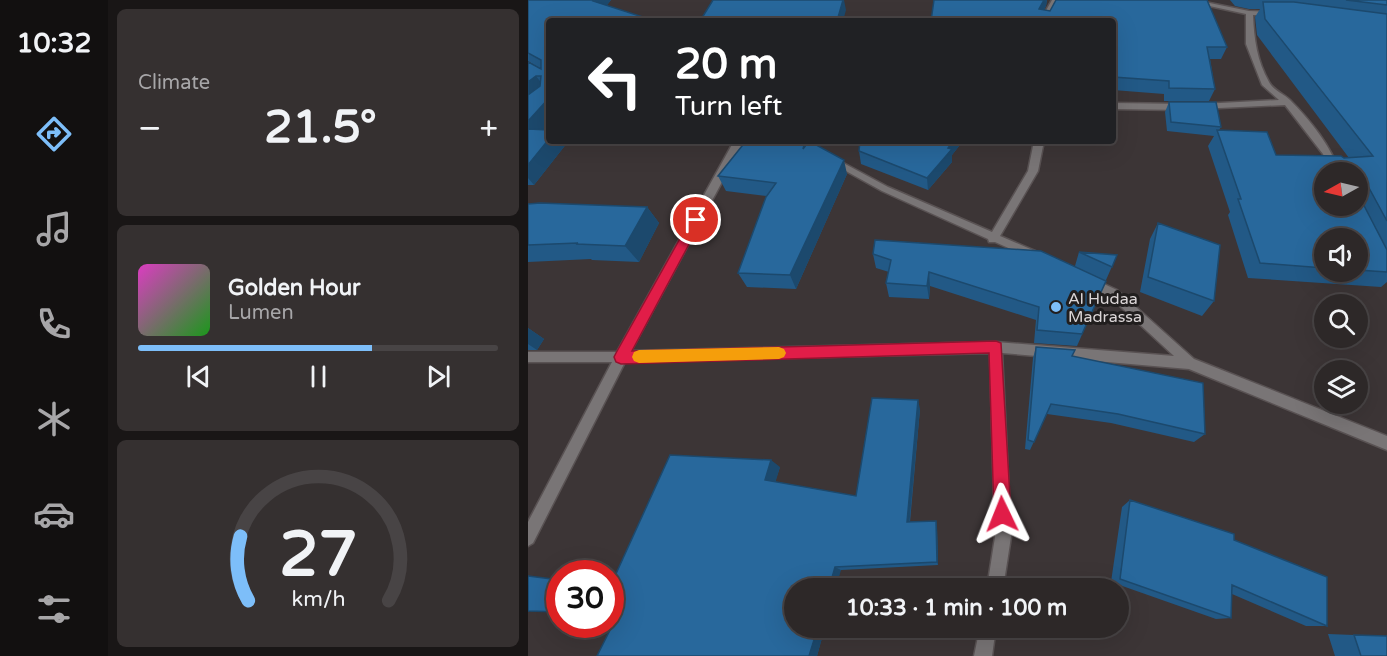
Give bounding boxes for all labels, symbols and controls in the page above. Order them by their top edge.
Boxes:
text: 10:32 [17,27,91,60]
text: 20 m [675,39,777,90]
icon: left [576,42,654,120]
text: Climate [138,71,210,95]
text: Turn left [675,90,782,123]
text: 21.5° [264,101,377,155]
text: − [138,109,162,148]
text: + [479,109,498,148]
icon: directions [33,113,75,155]
north arrow [1314,162,1368,216]
map controls [1314,162,1368,414]
pin [670,194,721,245]
icon: arrive [679,203,712,236]
icon: music [33,208,75,250]
button: sound [1314,228,1368,282]
text: Golden Hour [228,275,360,301]
place label: Al Hudaa Madrassa [1068,289,1142,327]
button: search [1314,294,1368,348]
marker: Al Hudaa Madrassa [1049,300,1063,314]
text: Lumen [228,301,294,325]
icon: phone [33,303,75,345]
icon: previous [182,360,215,393]
icon: pause [302,360,335,393]
icon: next [422,360,455,393]
button: layers [1314,360,1368,414]
icon: climate [33,398,75,440]
position arrow [970,482,1034,546]
icon: car [33,493,75,535]
text: 27 [279,518,357,593]
speed limit sign: 30 [546,560,624,638]
text: km/h [291,586,345,612]
icon: filters [33,588,75,630]
text: 10:33 · 1 min · 100 m [846,595,1067,621]

